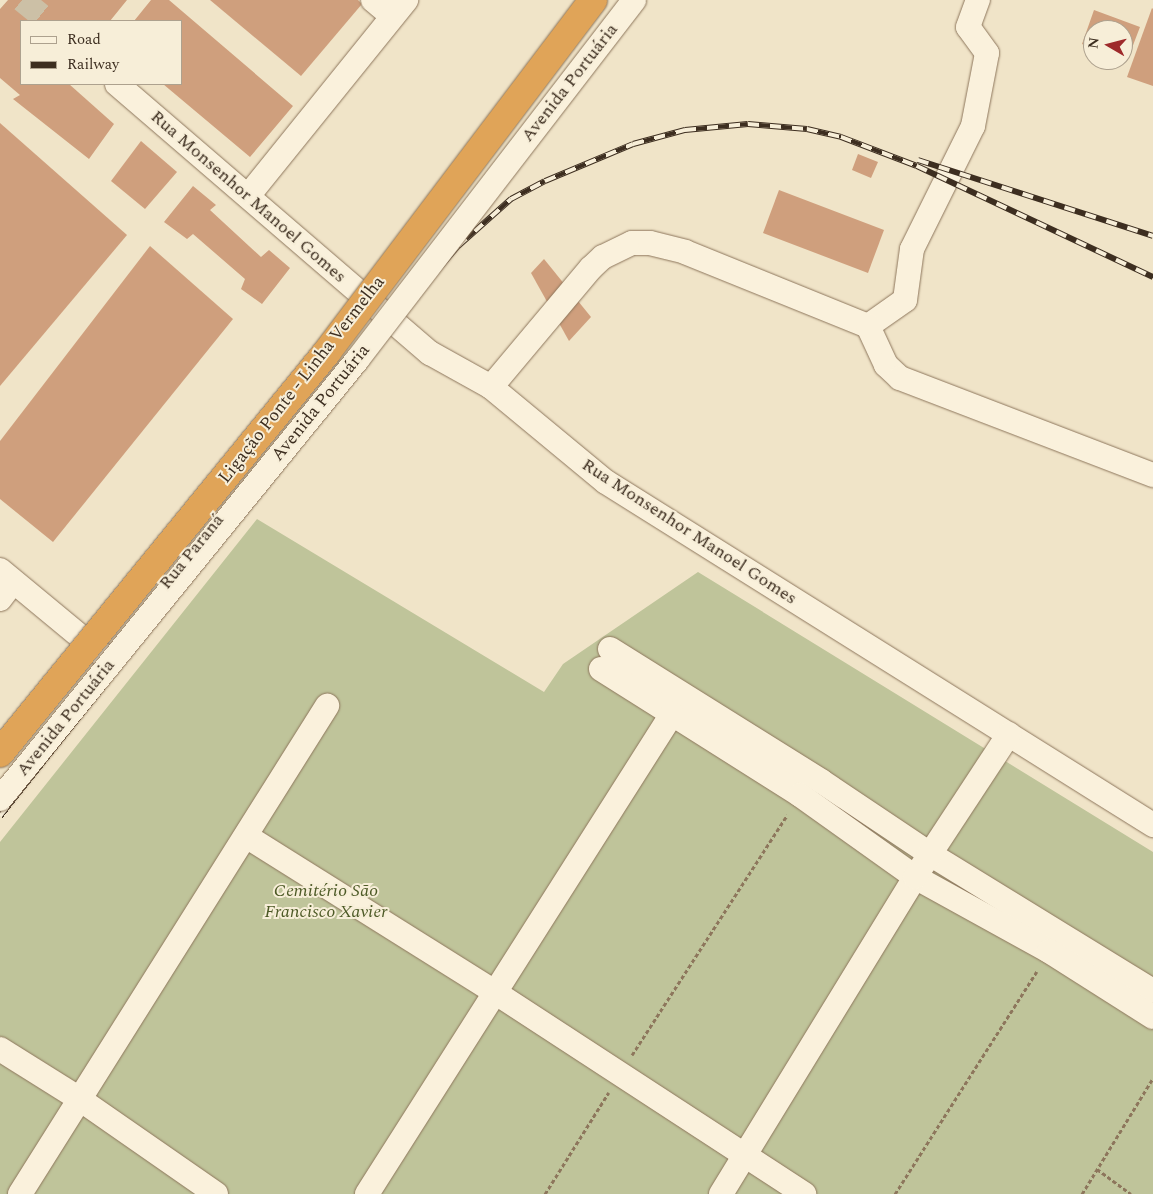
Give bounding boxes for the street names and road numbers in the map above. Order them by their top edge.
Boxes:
street label: Avenida Portuária [517,19,623,147]
street label: Rua Monsenhor Manoel Gomes [146,106,350,288]
street label: Ligação Ponte - Linha Vermelha [214,272,390,488]
street label: Avenida Portuária [267,340,375,466]
street label: Rua Monsenhor Manoel Gomes [577,454,801,610]
street label: Rua Paraná [155,510,229,594]
street label: Avenida Portuária [12,655,120,781]

